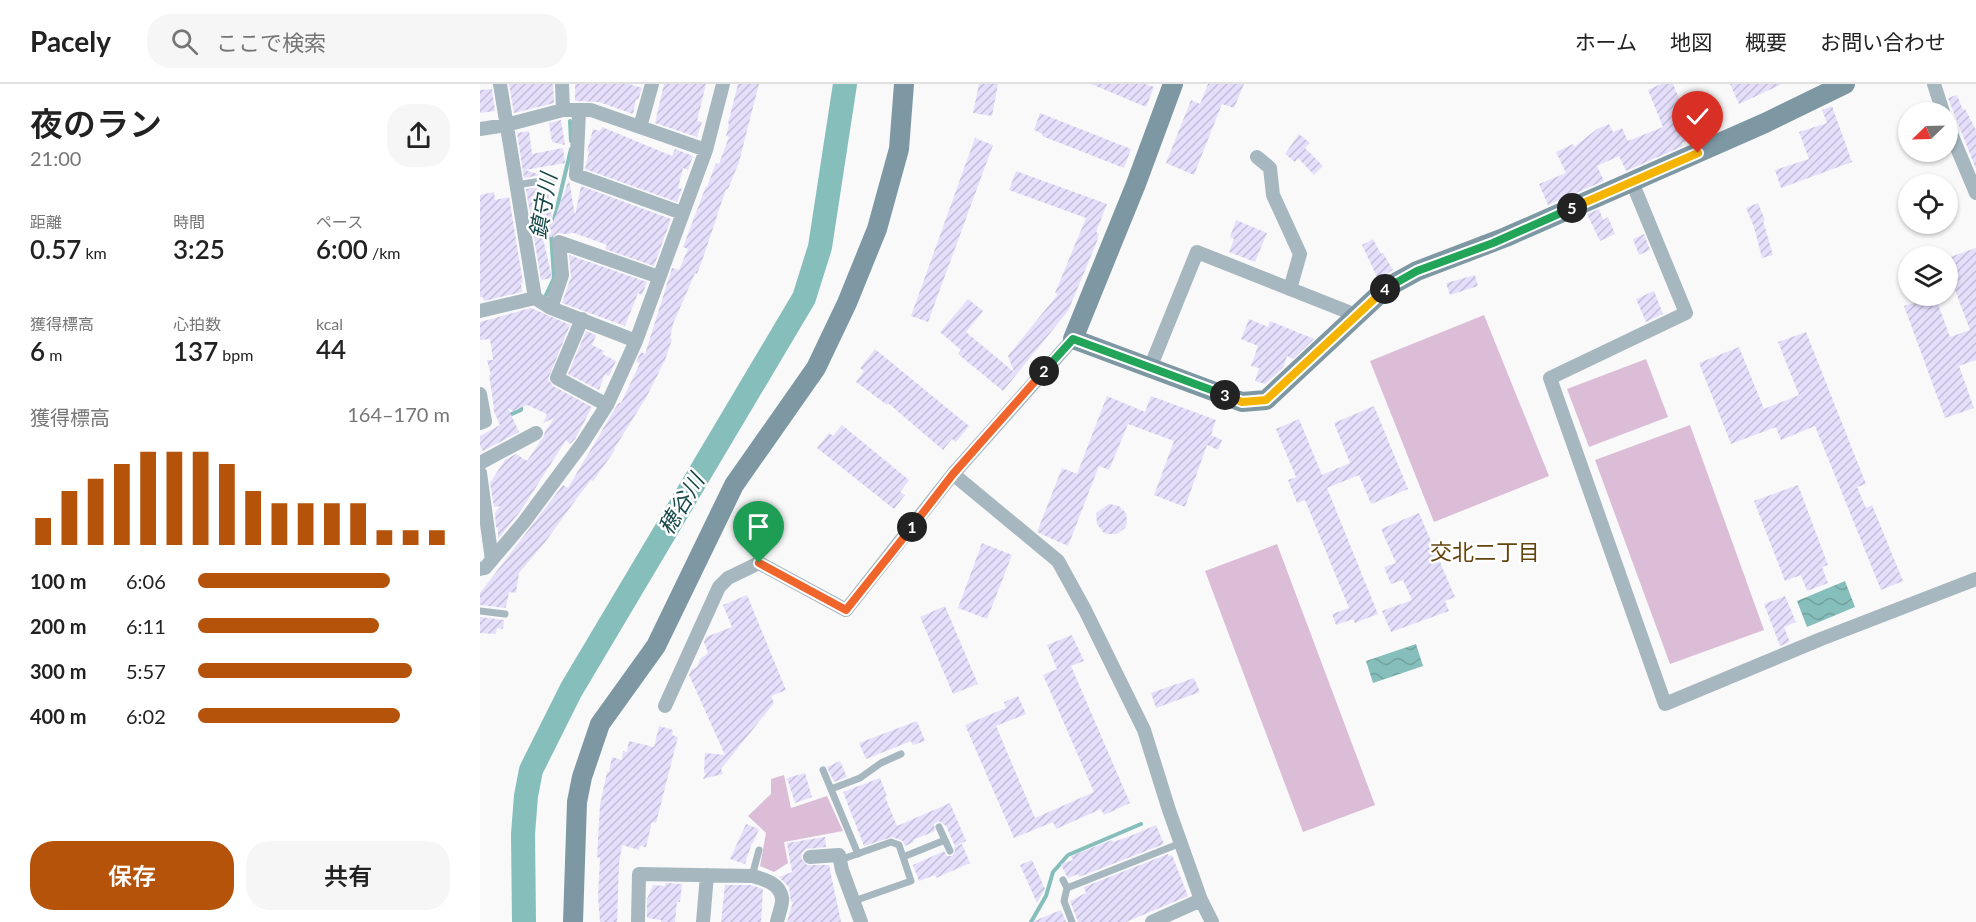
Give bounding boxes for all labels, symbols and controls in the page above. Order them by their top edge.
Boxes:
search box [147,14,567,68]
text: Pacely [30,24,111,58]
icon: search [168,25,201,58]
text: ここで検索 [216,29,326,56]
text: ホーム [1575,29,1637,54]
text: 地図 [1670,29,1712,54]
text: 概要 [1745,29,1787,54]
text: お問い合わせ [1820,29,1946,54]
pin [1672,91,1723,153]
icon: check [1681,100,1714,133]
north arrow [1898,102,1958,162]
map controls [1898,102,1958,306]
text: 夜のラン [30,103,162,143]
button: share [387,104,450,167]
text: 21:00 [30,146,81,170]
water label: 鎮守川 [523,169,562,241]
button: locate [1898,174,1958,234]
pin: 5 [1557,193,1587,223]
text: 5 [1567,198,1577,217]
text: 距離 [30,212,62,231]
text: 時間 [173,212,205,231]
text: ペース [316,212,363,231]
text: 0.57 [30,233,81,265]
text: 3:25 [173,233,225,265]
text: 6:00 [316,233,368,265]
text: km [81,243,107,262]
text: /km [368,243,400,262]
button: layers [1898,246,1958,306]
pin: 4 [1370,274,1400,304]
text: 4 [1380,279,1390,298]
text: 獲得標高 [30,314,94,333]
text: 心拍数 [173,314,221,333]
text: kcal [316,314,343,333]
text: 44 [316,333,346,365]
text: 6 [30,335,45,367]
text: 137 [173,335,218,367]
text: m [45,345,62,364]
text: bpm [218,345,253,364]
pin: 2 [1029,356,1059,386]
text: 2 [1039,361,1049,380]
pin: 3 [1210,380,1240,410]
text: 3 [1220,385,1230,404]
text: 164–170 m [347,402,450,426]
text: 獲得標高 [30,405,110,429]
water label: 穂谷川 [652,467,710,539]
pin [733,501,784,563]
icon: arrive [742,510,775,543]
pin: 1 [897,512,927,542]
text: 1 [907,517,917,536]
district label: 交北二丁目 [1430,538,1540,565]
text: 100 m [30,569,86,593]
text: 6:06 [126,569,166,593]
text: 200 m [30,614,86,638]
text: 6:11 [126,614,166,638]
text: 300 m [30,659,86,683]
text: 5:57 [126,659,166,683]
text: 400 m [30,704,86,728]
text: 6:02 [126,704,166,728]
button: 保存 [30,841,234,910]
button: 共有 [246,841,450,910]

